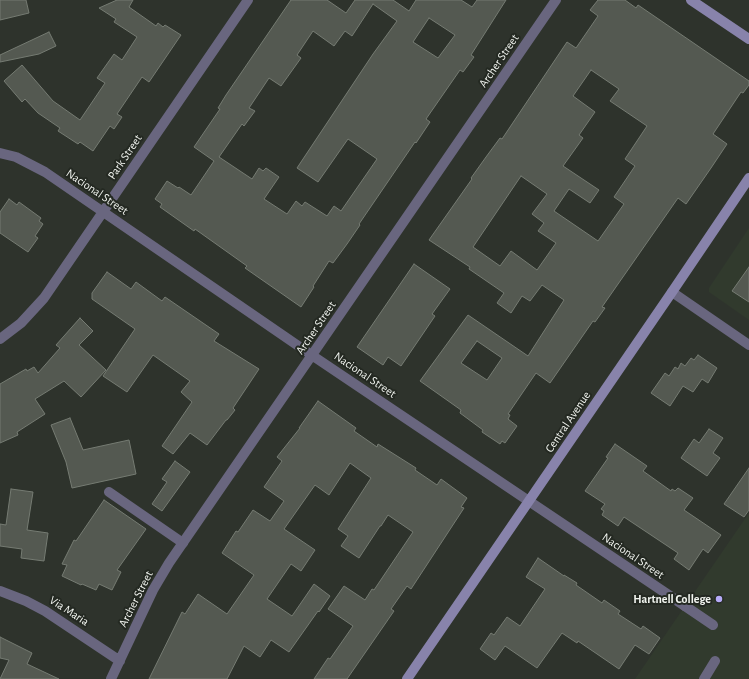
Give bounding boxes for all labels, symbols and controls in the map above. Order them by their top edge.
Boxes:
street label: Archer Street [476,32,522,90]
street label: Park Street [105,132,145,182]
street label: Nacional Street [63,166,131,218]
street label: Archer Street [293,299,339,357]
street label: Nacional Street [331,349,399,401]
street label: Central Avenue [542,389,594,455]
street label: Nacional Street [599,530,667,582]
street label: Archer Street [116,568,156,630]
place label: Hartnell College [633,592,711,606]
street label: Via Maria [47,593,91,629]
marker: Hartnell College [714,594,724,604]

